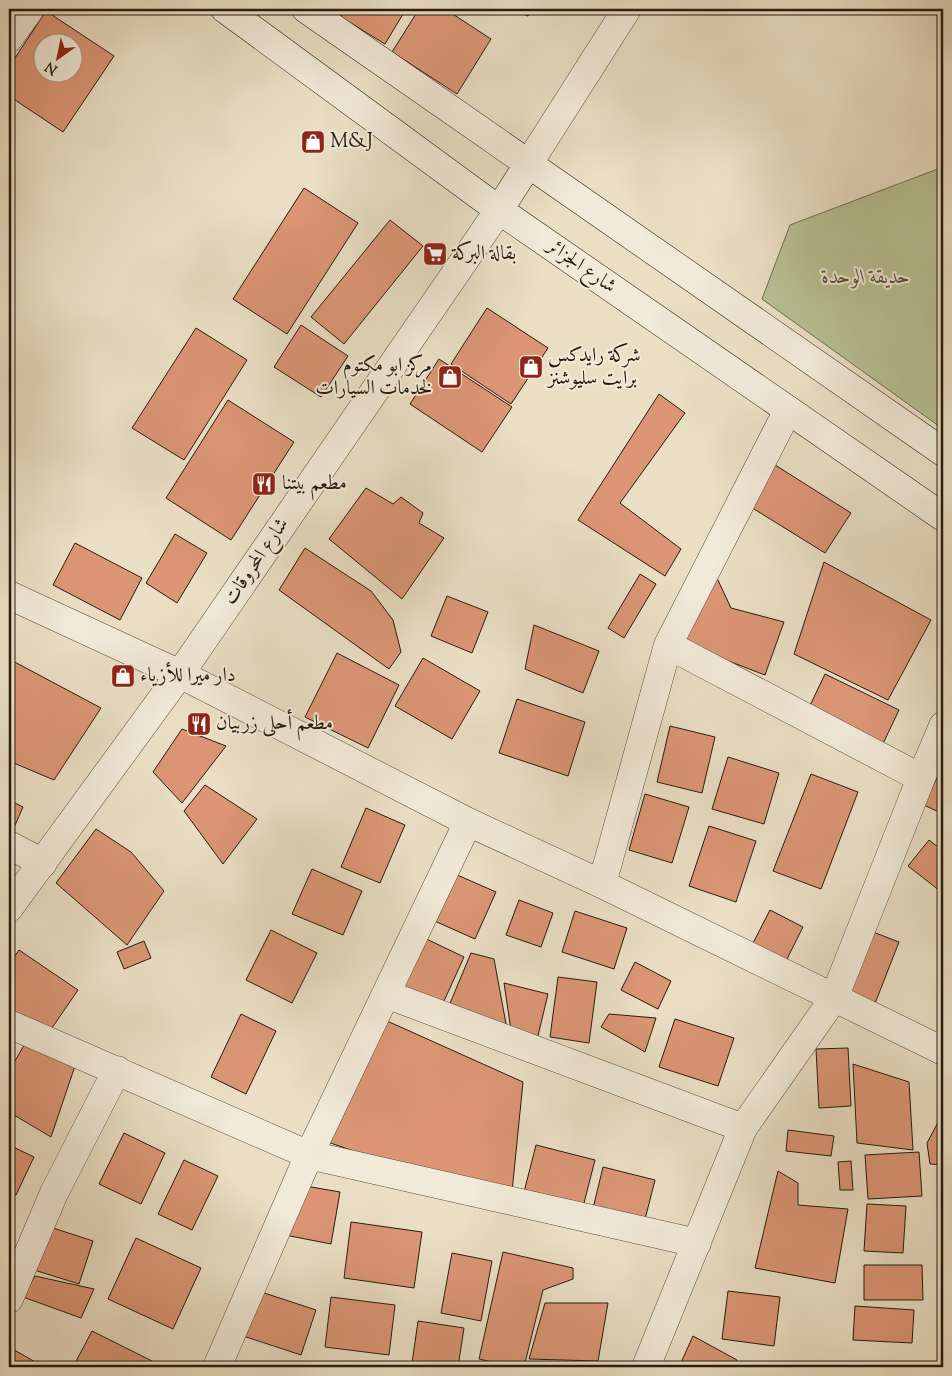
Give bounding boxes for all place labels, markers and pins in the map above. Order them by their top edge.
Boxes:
place label: M&J [330,128,373,157]
shop icon: M&J [300,129,326,155]
place label: بقالة البركة [451,240,516,269]
supermarket icon: بقالة البركة [422,241,448,267]
place label: شركة رايدكس برايت سليوشنز [546,342,641,394]
place label: مركز ابو مكتوم لخدمات السيارات [315,352,432,404]
shop icon: شركة رايدكس برايت سليوشنز [518,354,544,380]
shop icon: مركز ابو مكتوم لخدمات السيارات [437,364,463,390]
place label: مطعم بيتنا [282,470,347,501]
restaurant icon: مطعم بيتنا [251,471,277,497]
place label: دار ميرا للأزياء [140,661,236,691]
shop icon: دار ميرا للأزياء [110,663,136,689]
place label: مطعم أحلى زربيان [216,708,333,741]
restaurant icon: مطعم أحلى زربيان [186,711,212,737]

